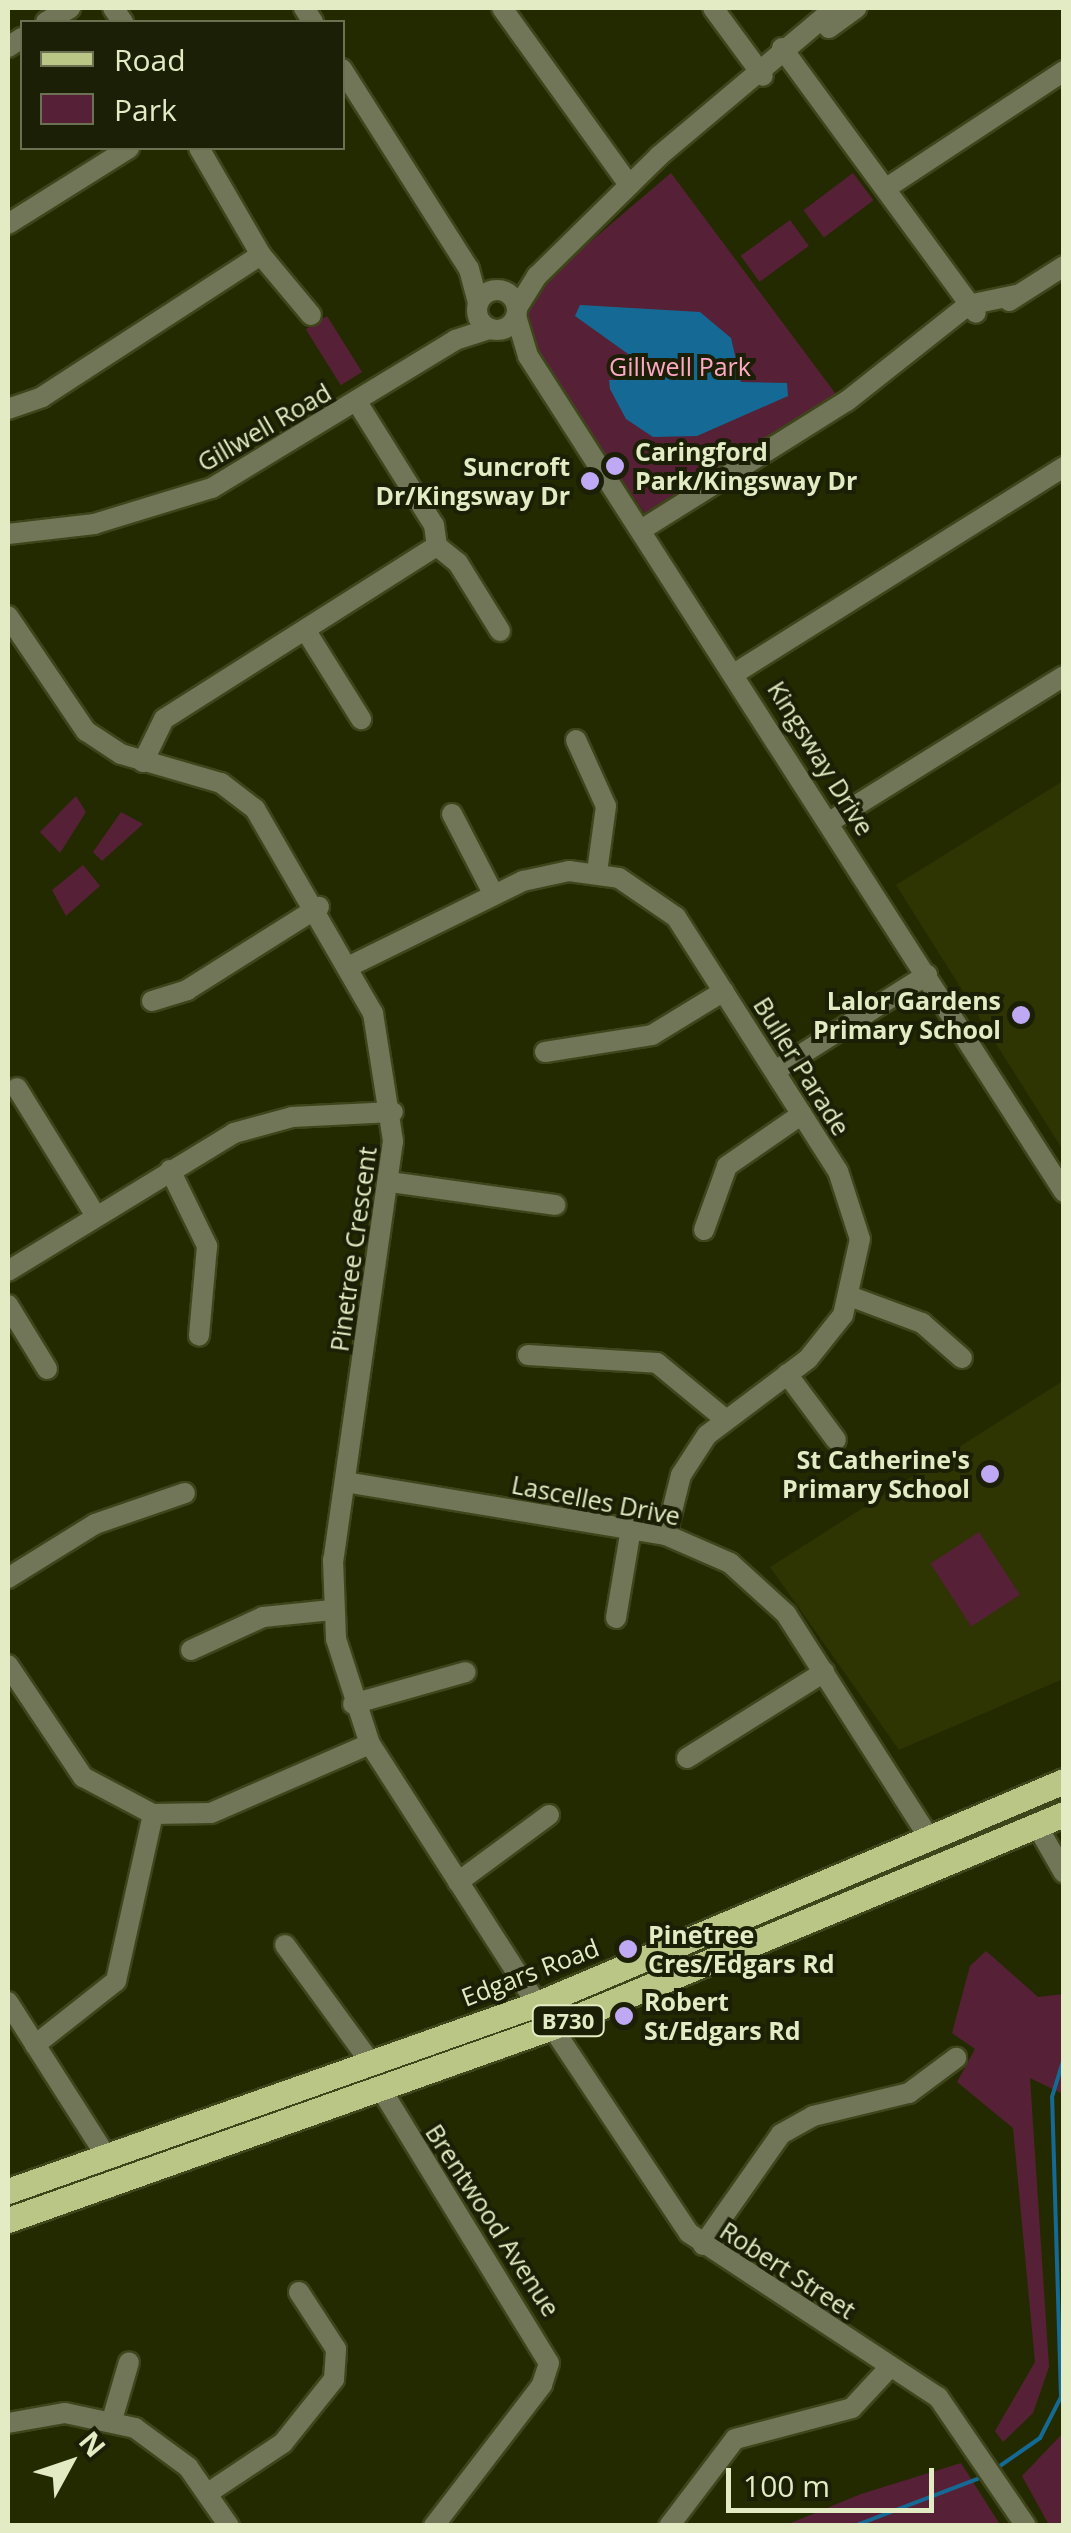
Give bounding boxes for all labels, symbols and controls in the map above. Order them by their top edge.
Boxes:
legend [20,20,345,150]
text: Road [114,39,186,80]
text: Park [114,89,177,130]
park label: Gillwell Park [609,351,751,381]
street label: Gillwell Road [192,377,336,477]
place label: Caringford Park/Kingsway Dr [635,437,857,496]
place label: Suncroft Dr/Kingsway Dr [376,452,570,511]
marker: Caringford Park/Kingsway Dr [604,455,626,477]
marker: Suncroft Dr/Kingsway Dr [579,470,601,492]
street label: Kingsway Drive [762,675,880,841]
place label: Lalor Gardens Primary School [813,986,1001,1045]
street label: Buller Parade [748,991,856,1141]
marker: Lalor Gardens Primary School [1010,1004,1032,1026]
street label: Pinetree Crescent [324,1145,382,1353]
place label: St Catherine's Primary School [782,1445,970,1504]
marker: St Catherine's Primary School [979,1463,1001,1485]
street label: Lascelles Drive [509,1469,683,1531]
place label: Pinetree Cres/Edgars Rd [648,1920,834,1979]
street label: Edgars Road [457,1932,603,2012]
marker: Pinetree Cres/Edgars Rd [617,1938,639,1960]
place label: Robert St/Edgars Rd [644,1987,801,2046]
road number: B730 [530,2004,606,2038]
marker: Robert St/Edgars Rd [613,2005,635,2027]
street label: Brentwood Avenue [420,2118,566,2322]
street label: Robert Street [715,2215,861,2325]
north arrow [20,2413,120,2513]
text: N [71,2423,115,2465]
scale bar [731,2448,938,2510]
text: 100 m [743,2465,830,2506]

